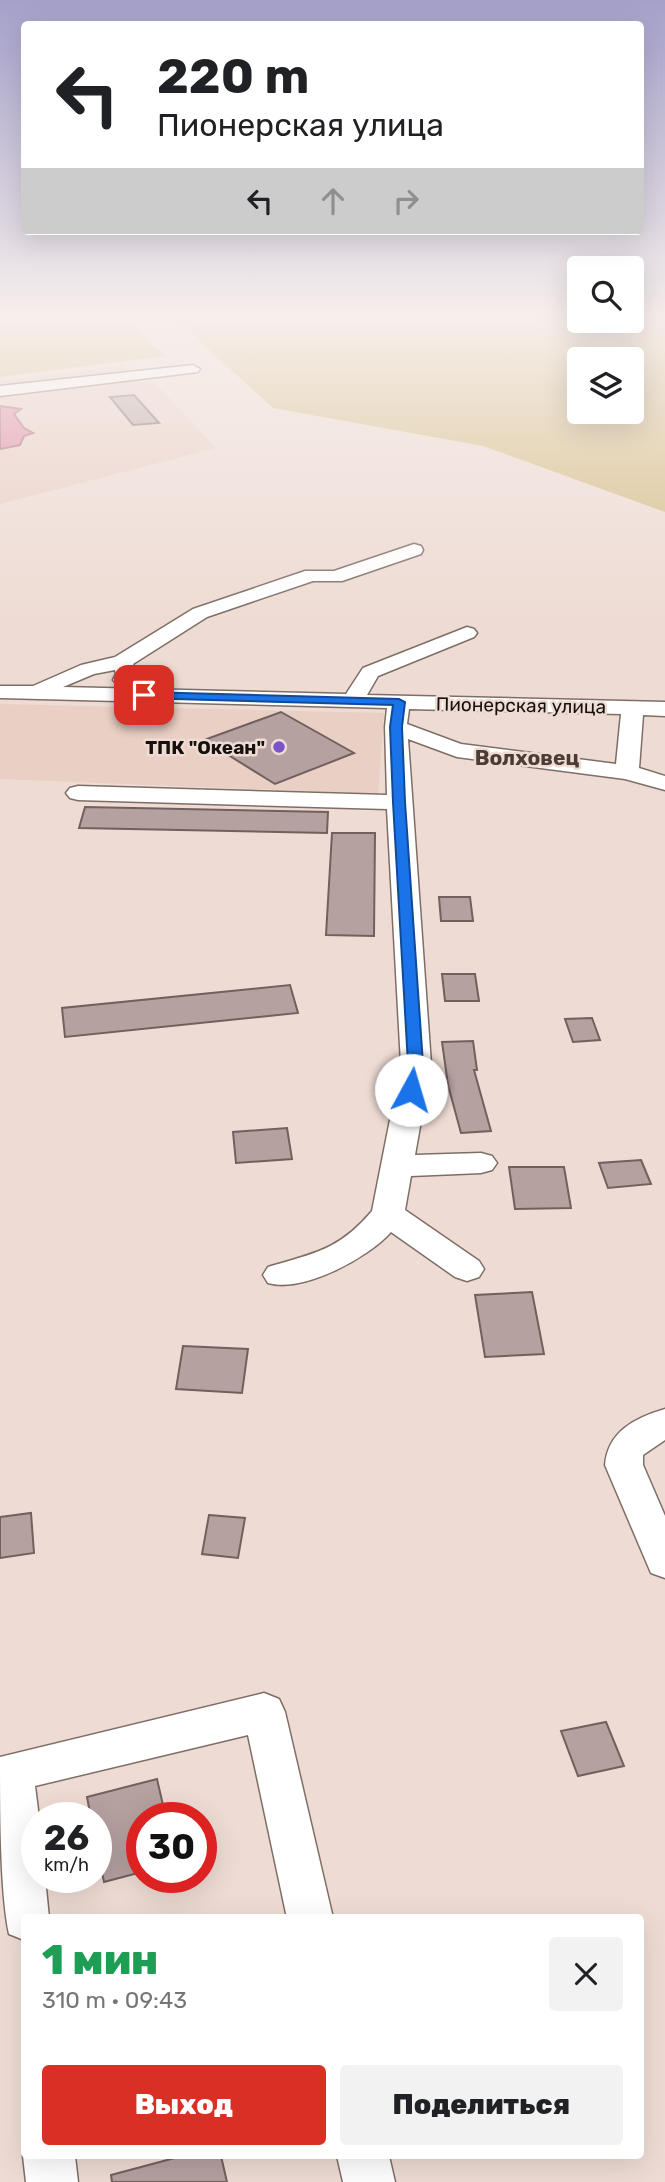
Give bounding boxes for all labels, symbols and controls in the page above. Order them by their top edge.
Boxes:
text: 220 m [157,47,309,105]
icon: left [42,49,133,140]
text: Пионерская улица [157,106,444,144]
icon: left [241,182,279,220]
icon: ahead [314,182,352,220]
icon: right [387,182,425,220]
map controls [567,256,644,424]
button: search [567,256,644,333]
button: layers [567,347,644,424]
pin [114,665,174,725]
icon: arrive [125,676,163,714]
street label: Пионерская улица [436,693,606,718]
place label: ТПК "Океан" [145,736,265,759]
marker: ТПК "Океан" [271,739,287,755]
district label: Волховец [475,745,580,770]
position arrow [374,1053,448,1127]
speed limit sign: 30 [126,1802,217,1893]
text: 26 [44,1817,89,1859]
text: km/h [44,1854,89,1876]
text: 1 мин [42,1935,158,1985]
button: close [549,1937,623,2011]
text: 310 m · 09:43 [42,1986,187,2014]
button: Выход [42,2065,326,2145]
button: Поделиться [340,2065,623,2145]

